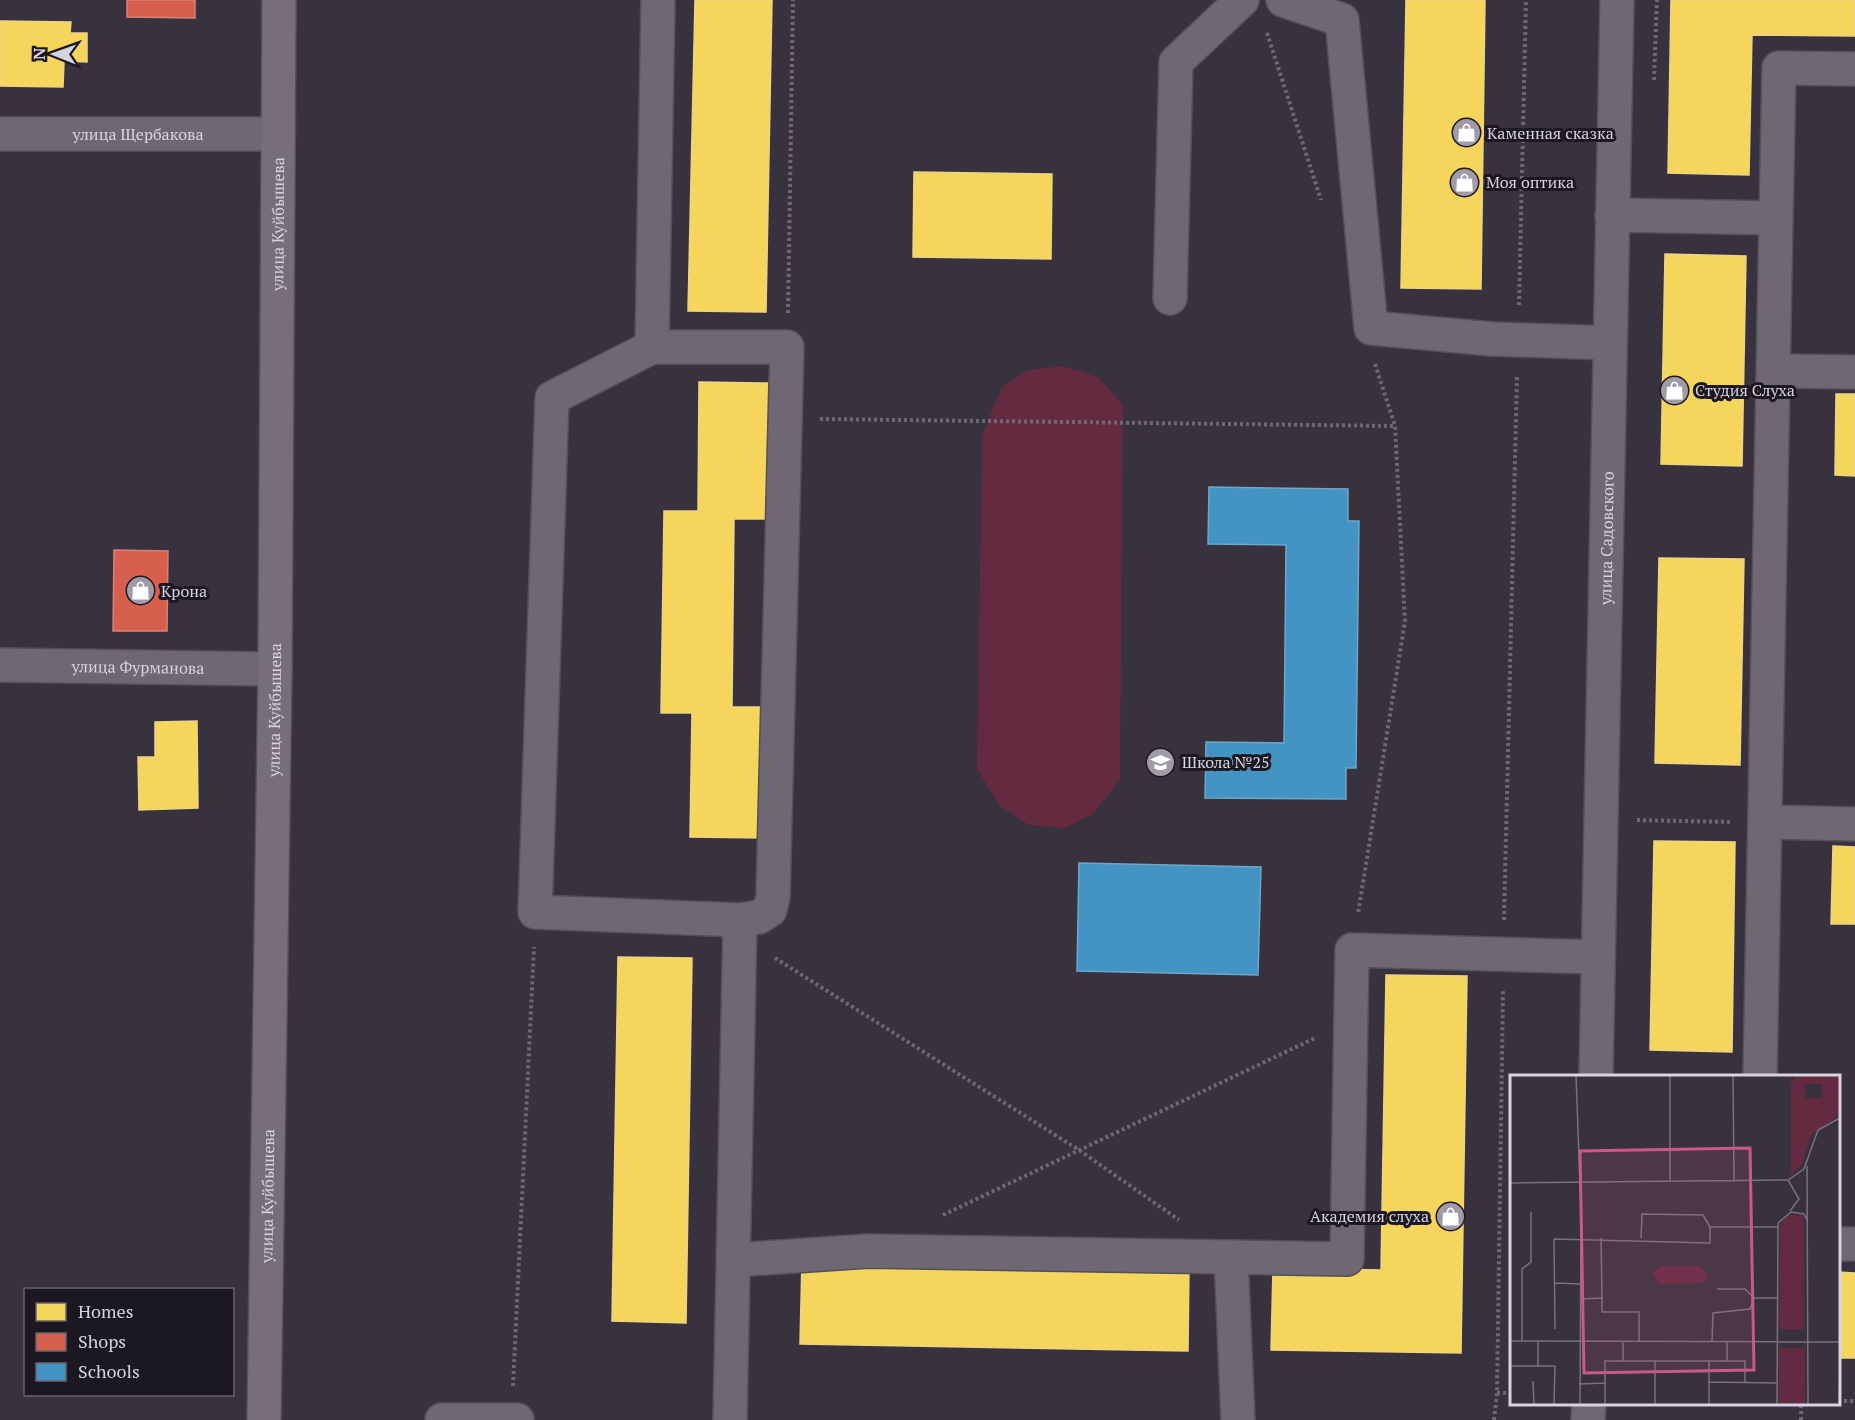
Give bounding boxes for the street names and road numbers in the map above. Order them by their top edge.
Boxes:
street label: улица Щербакова [71,123,204,145]
street label: улица Куйбышева [266,157,289,292]
street label: улица Садовского [1594,471,1619,606]
street label: улица Куйбышева [262,643,286,778]
street label: улица Фурманова [70,655,205,679]
street label: улица Куйбышева [255,1129,279,1264]

